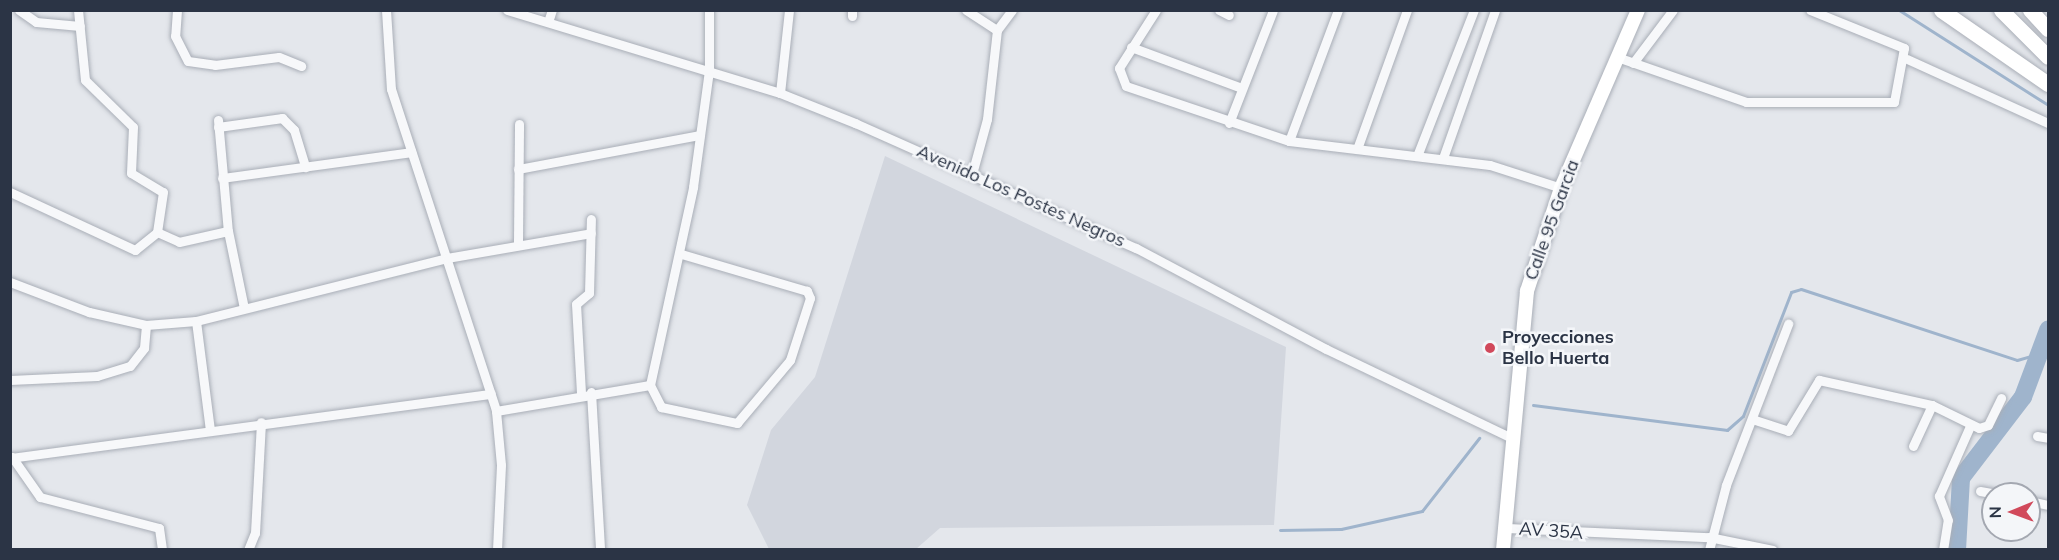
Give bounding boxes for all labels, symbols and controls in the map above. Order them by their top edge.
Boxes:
street label: Avenido Los Postes Negros [913,140,1129,252]
street label: Calle 95 Garcia [1520,157,1584,283]
place label: Proyecciones Bello Huerta [1502,327,1614,370]
marker: Proyecciones Bello Huerta [1483,341,1497,355]
north arrow [1981,482,2041,542]
text: N [1985,506,2005,518]
street label: AV 35A [1518,518,1584,544]

